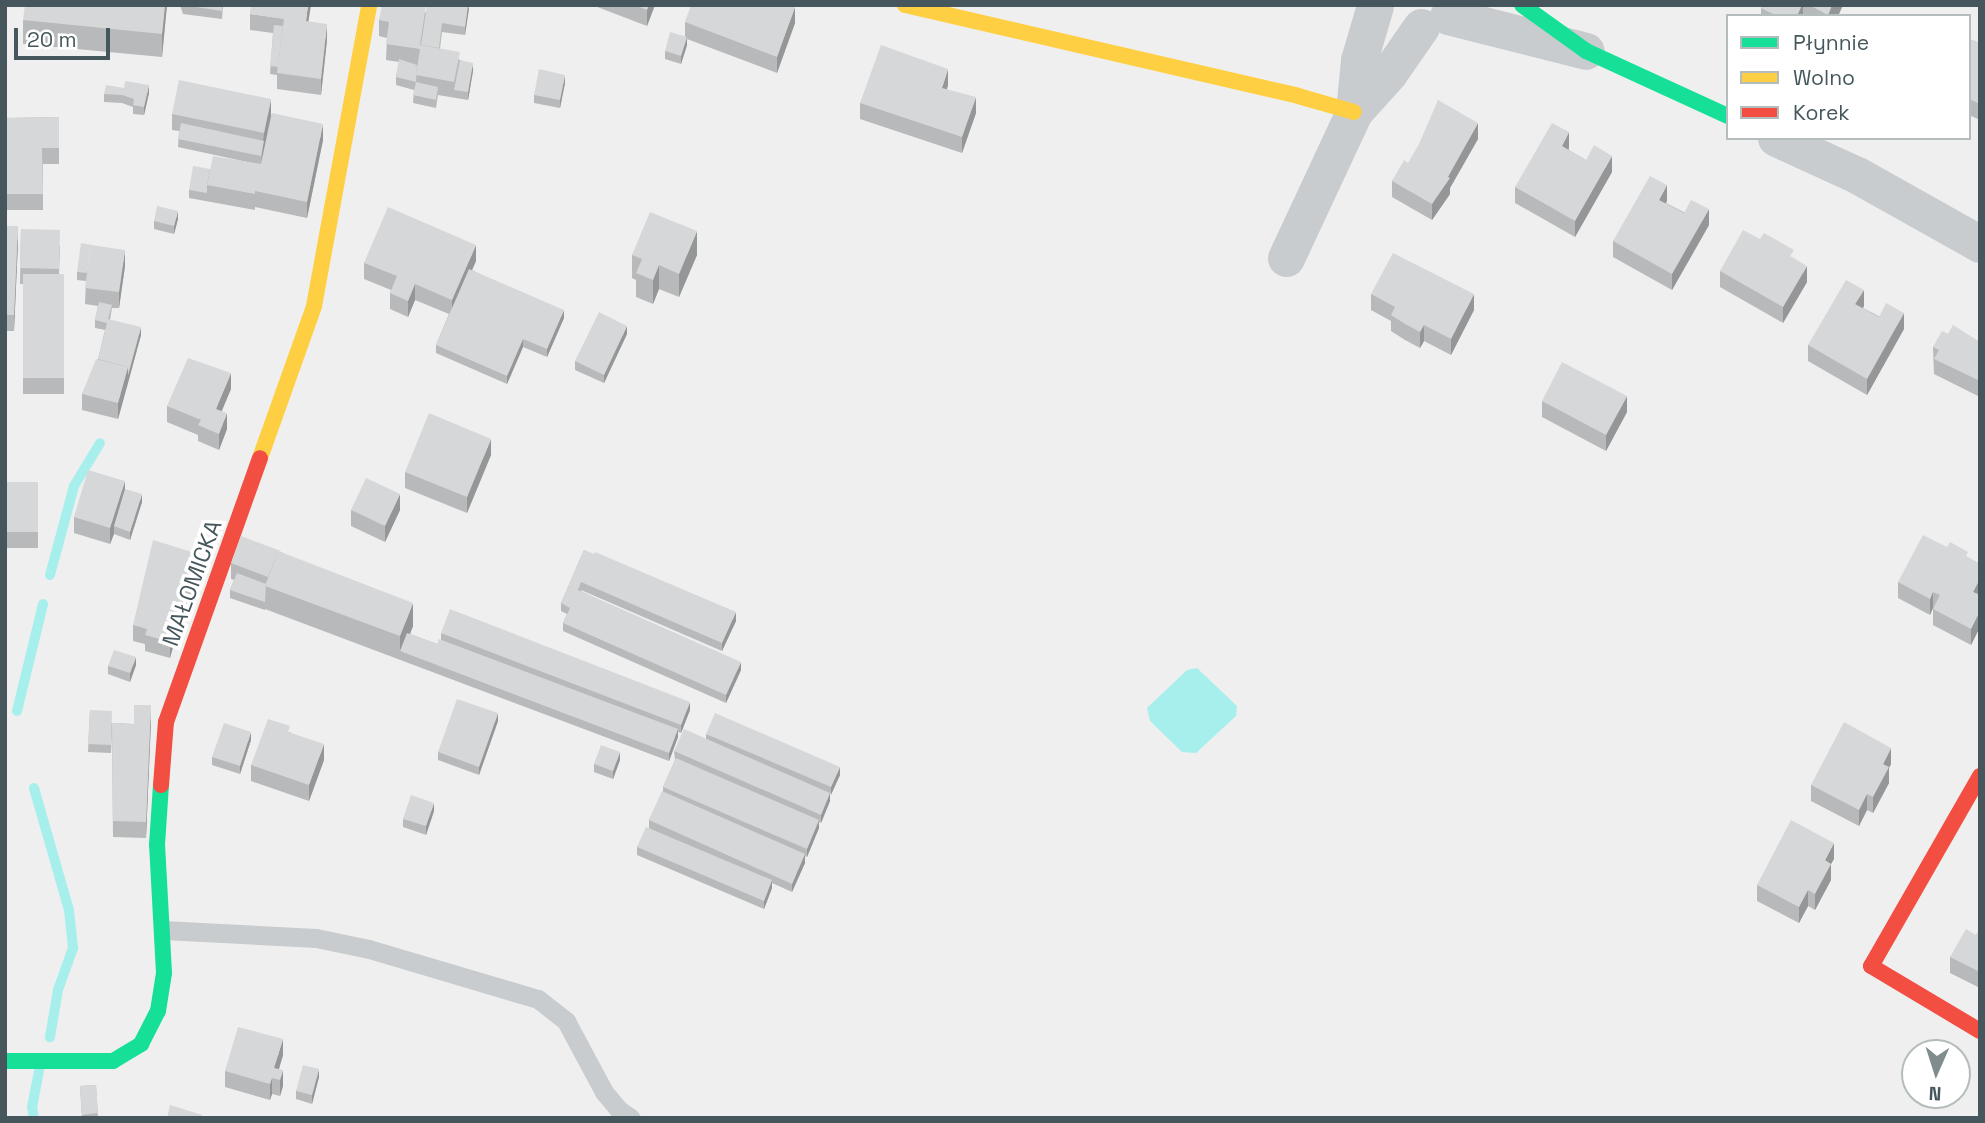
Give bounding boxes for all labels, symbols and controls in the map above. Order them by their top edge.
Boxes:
scale bar [18,14,114,58]
legend [1726,14,1971,140]
text: 20 m [27,26,77,53]
text: Płynnie [1793,29,1869,56]
text: Wolno [1793,64,1855,91]
text: Korek [1793,99,1850,126]
street label: MAŁOMICKA [156,516,228,650]
north arrow [1901,1039,1971,1109]
text: N [1928,1081,1942,1106]

